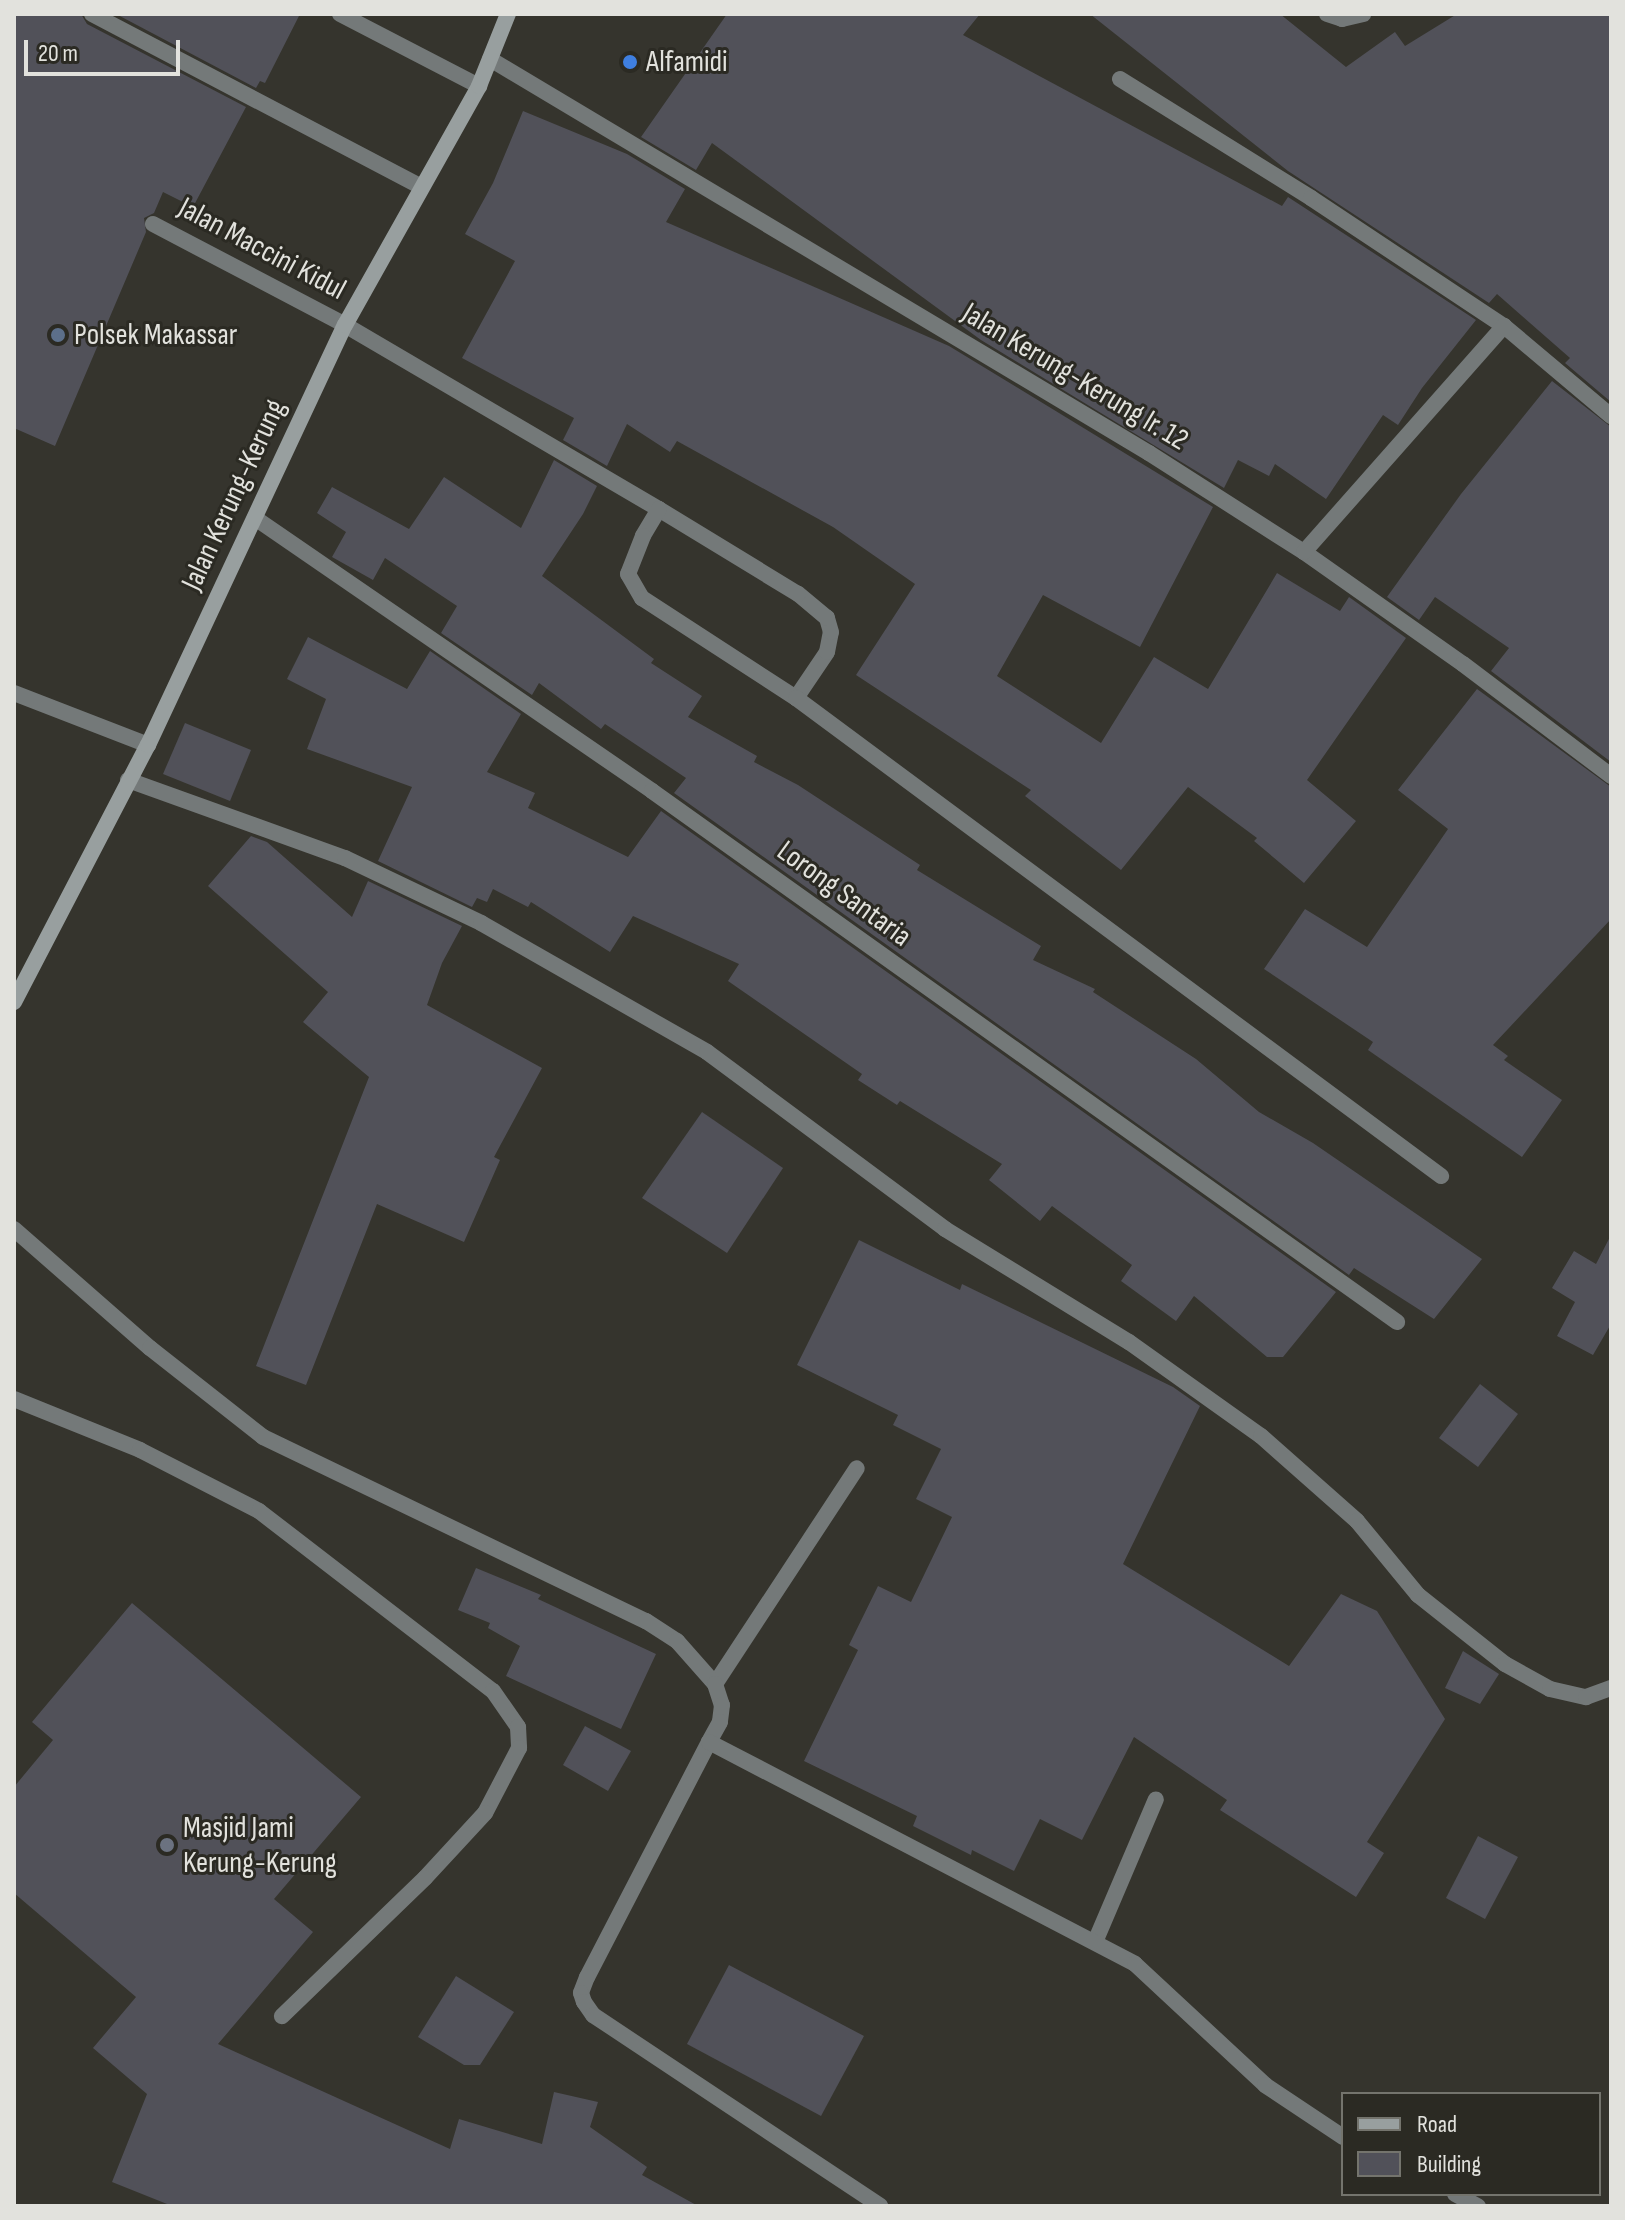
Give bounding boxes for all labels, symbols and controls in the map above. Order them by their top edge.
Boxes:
scale bar [28,24,184,74]
text: 20 m [38,39,78,68]
place label: Alfamidi [646,44,728,80]
marker: Alfamidi [621,53,639,71]
street label: Jalan Maccini Kidul [172,190,352,308]
street label: Jalan Kerung-Kerung lr. 12 [956,295,1194,459]
place label: Polsek Makassar [74,317,237,353]
marker: Polsek Makassar [49,326,67,344]
street label: Jalan Kerung-Kerung [174,394,294,596]
street label: Lorong Santaria [770,833,918,955]
place label: Masjid Jami Kerung-Kerung [183,1810,337,1880]
marker: Masjid Jami Kerung-Kerung [158,1836,176,1854]
legend [1341,2092,1601,2196]
text: Road [1417,2110,1457,2139]
text: Building [1417,2150,1481,2179]

